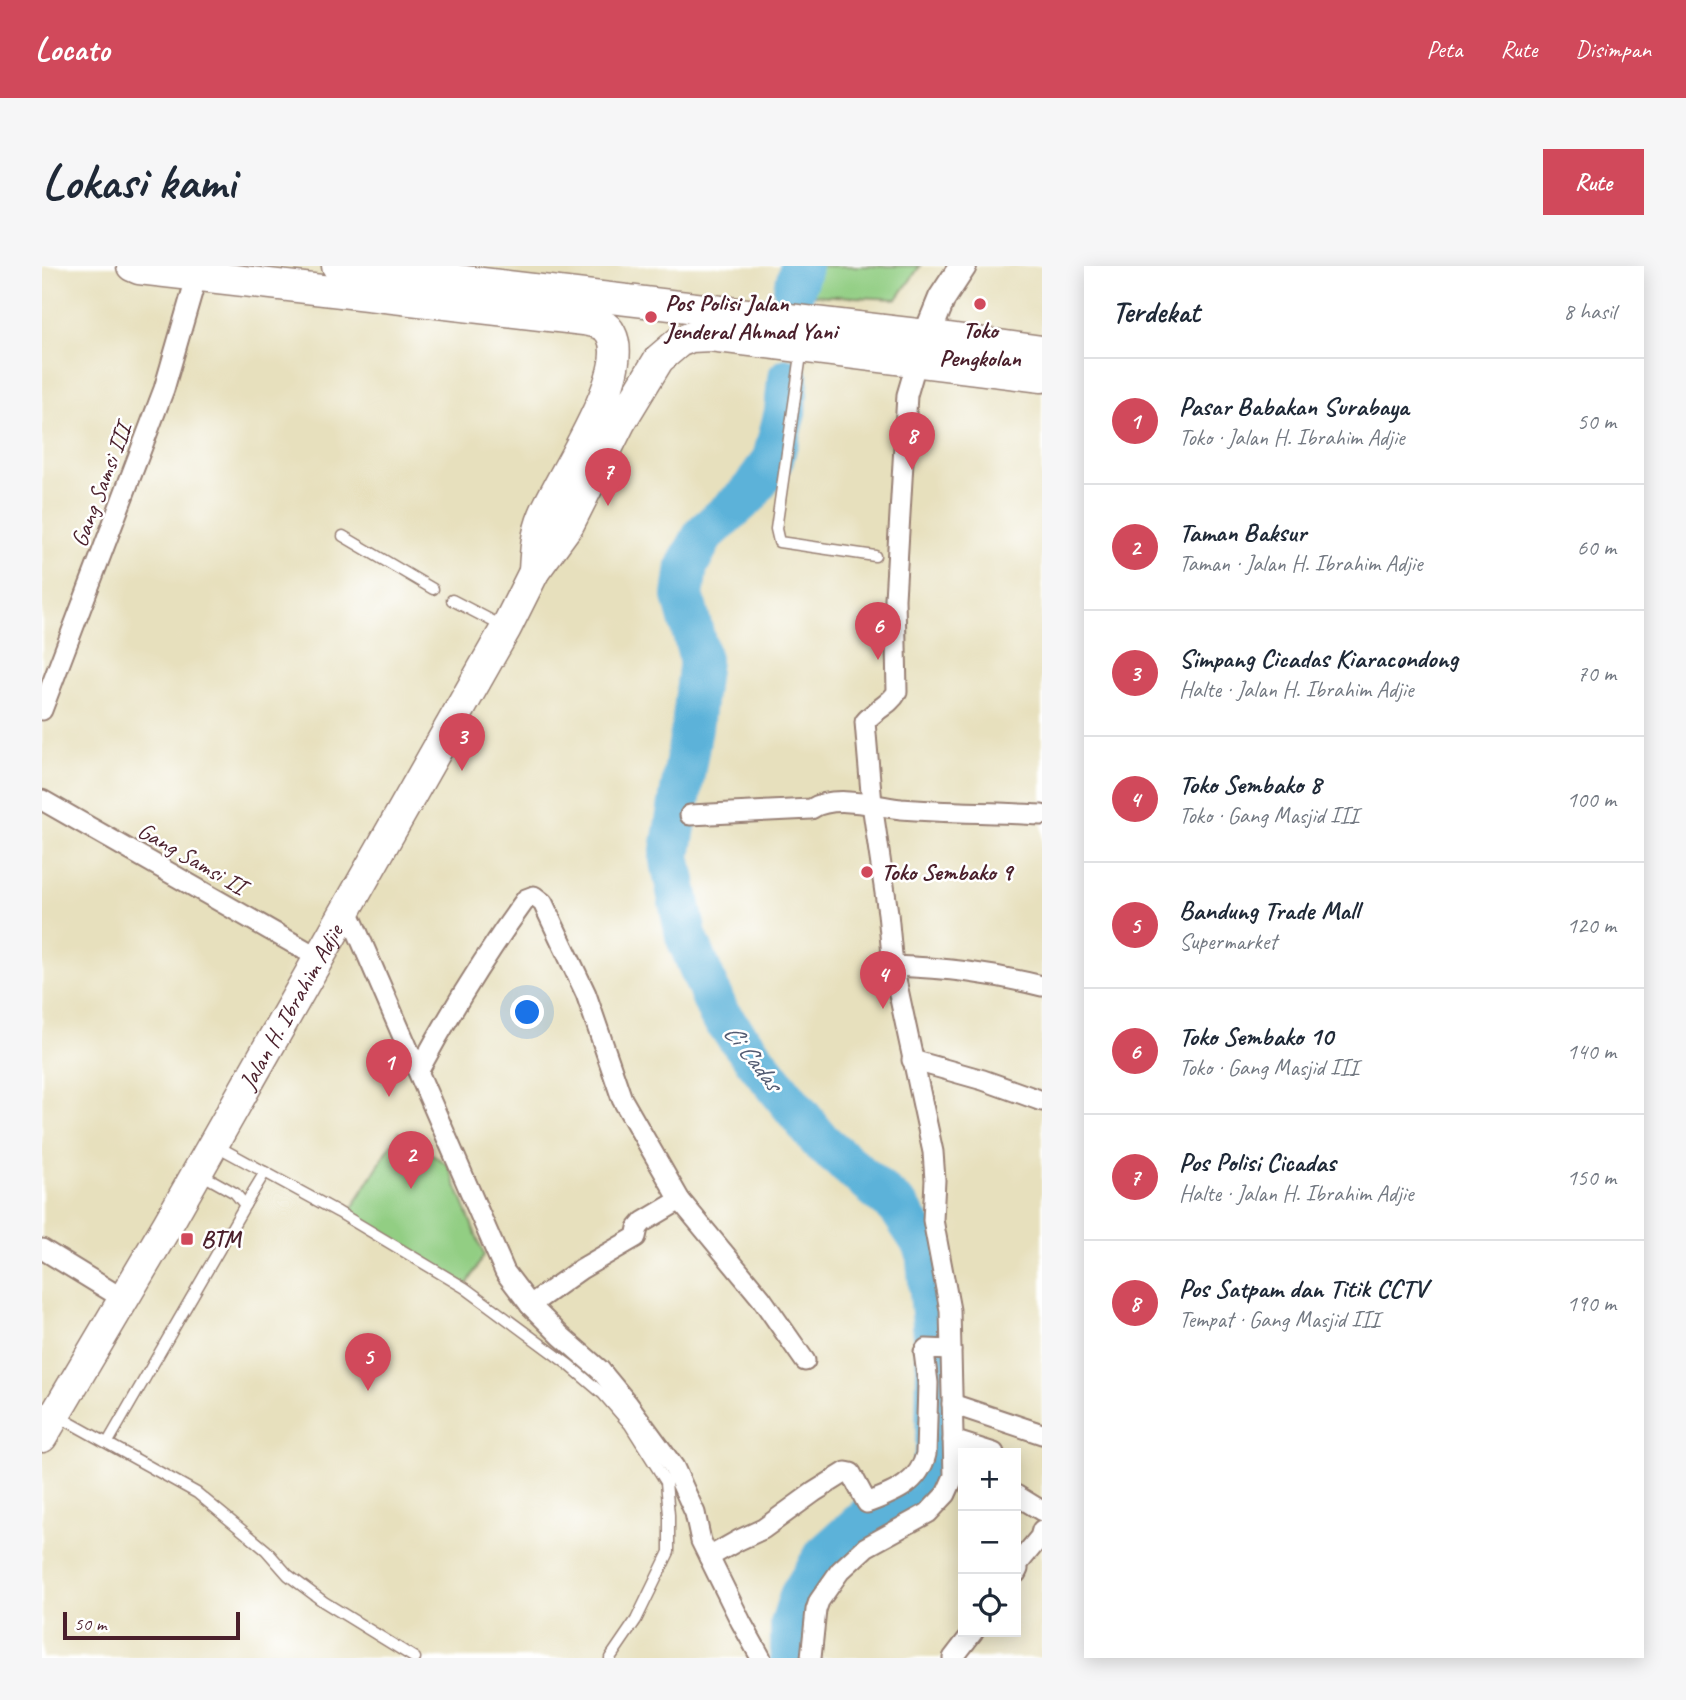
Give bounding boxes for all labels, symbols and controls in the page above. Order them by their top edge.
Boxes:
text: Locato [35,28,109,70]
text: Peta [1426,34,1462,64]
text: Rute [1500,34,1537,64]
text: Disimpan [1575,34,1651,64]
button: Rute [1543,149,1644,215]
text: Lokasi kami [42,151,235,213]
place label: Pos Polisi Jalan Jenderal Ahmad Yani [663,288,840,346]
text: Terdekat [1112,293,1200,331]
marker: Toko Pengkolan [972,296,988,312]
text: 8 hasil [1563,297,1616,326]
marker: Pos Polisi Jalan Jenderal Ahmad Yani [643,309,659,325]
place label: Toko Pengkolan [939,315,1022,373]
text: Pasar Babakan Surabaya [1179,390,1409,423]
text: 1 [1130,407,1140,436]
text: 50 m [1577,407,1616,436]
pin: 8 [889,412,935,470]
street label: Gang Samsi III [64,415,140,551]
text: Toko · Jalan H. Ibrahim Adjie [1179,423,1405,452]
pin: 7 [585,448,631,506]
text: Taman Baksur [1179,516,1306,549]
text: 2 [1130,533,1140,562]
text: 60 m [1577,533,1616,562]
text: Taman · Jalan H. Ibrahim Adjie [1179,549,1422,578]
pin: 6 [855,602,901,660]
text: Simpang Cicadas Kiaracondong [1179,642,1458,675]
text: 3 [1130,659,1140,688]
text: 70 m [1577,659,1616,688]
text: Halte · Jalan H. Ibrahim Adjie [1179,675,1413,704]
pin: 3 [439,713,485,771]
text: Toko Sembako 8 [1179,768,1321,801]
text: 4 [1130,785,1140,814]
text: 100 m [1567,785,1616,814]
text: Toko · Gang Masjid III [1179,801,1358,830]
street label: Gang Samsi II [132,815,256,904]
place label: Toko Sembako 9 [881,857,1014,887]
marker: Toko Sembako 9 [859,864,875,880]
text: Bandung Trade Mall [1179,894,1359,927]
text: 5 [1130,911,1140,940]
text: 120 m [1567,911,1616,940]
street label: Jalan H. Ibrahim Adjie [232,917,351,1096]
text: Supermarket [1179,927,1277,956]
pin: 4 [860,951,906,1009]
your location [510,995,544,1029]
water label: Ci Cadas [717,1017,792,1100]
text: Toko Sembako 10 [1179,1020,1333,1053]
text: 6 [1130,1037,1140,1066]
text: 140 m [1567,1037,1616,1066]
pin: 1 [366,1039,412,1097]
text: Toko · Gang Masjid III [1179,1053,1358,1082]
pin: 2 [388,1131,434,1189]
text: Pos Polisi Cicadas [1179,1146,1336,1179]
text: 7 [1130,1163,1140,1192]
text: 150 m [1567,1163,1616,1192]
text: Halte · Jalan H. Ibrahim Adjie [1179,1179,1413,1208]
place label: BTM [201,1224,242,1254]
marker: BTM [179,1231,195,1247]
text: Pos Satpam dan Titik CCTV [1179,1272,1427,1305]
text: 8 [1130,1289,1140,1318]
text: 190 m [1567,1289,1616,1318]
text: Tempat · Gang Masjid III [1179,1305,1379,1334]
pin: 5 [345,1333,391,1391]
map controls [958,1448,1021,1637]
button: + [958,1448,1021,1511]
button: − [958,1511,1021,1574]
button: locate [958,1574,1021,1637]
scale bar [63,1609,240,1641]
text: 50 m [74,1612,106,1636]

